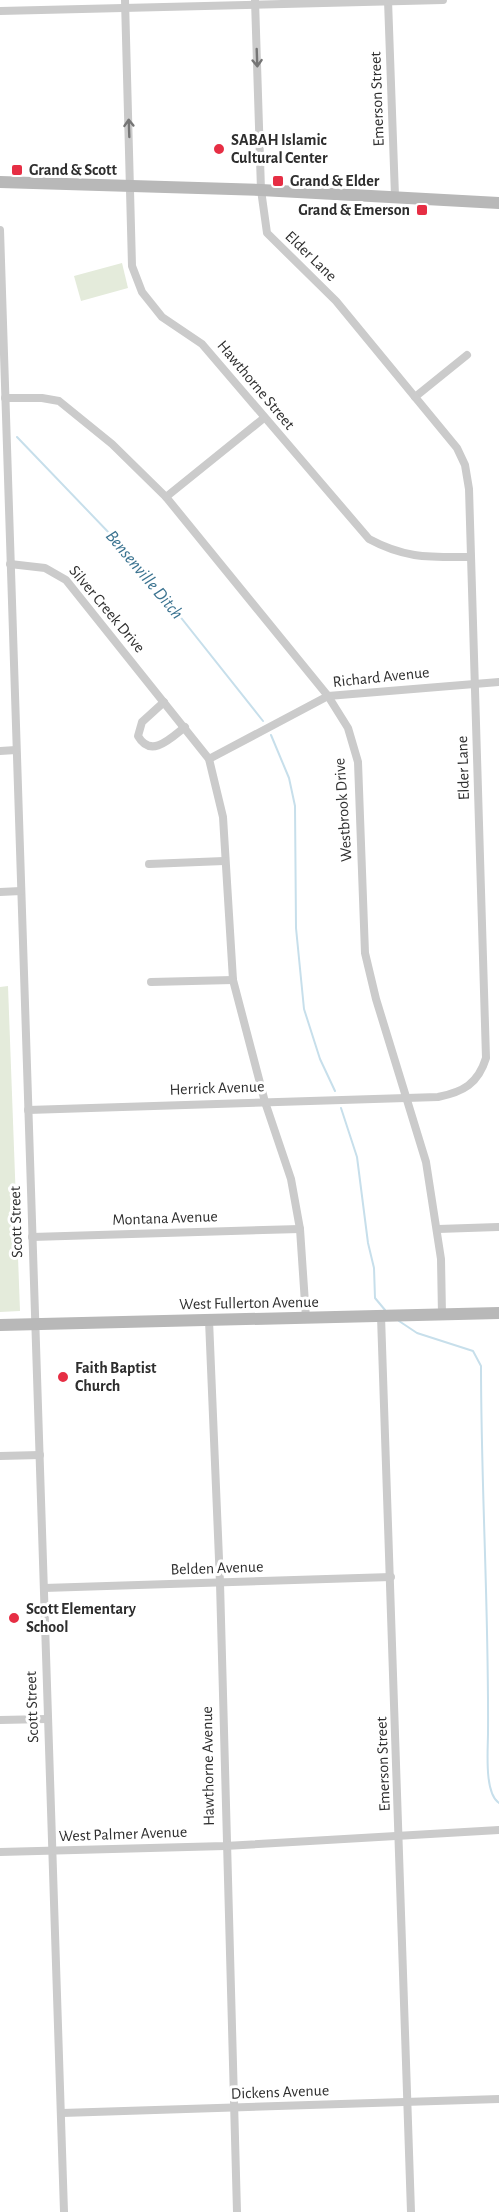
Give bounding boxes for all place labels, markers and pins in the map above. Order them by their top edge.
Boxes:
place label: SABAH Islamic Cultural Center [231,132,328,166]
marker: SABAH Islamic Cultural Center [212,142,226,156]
place label: Grand & Scott [29,162,118,178]
marker: Grand & Scott [10,163,24,177]
place label: Grand & Elder [290,173,380,189]
marker: Grand & Elder [271,174,285,188]
place label: Grand & Emerson [298,202,410,218]
marker: Grand & Emerson [415,203,429,217]
place label: Faith Baptist Church [75,1360,157,1394]
marker: Faith Baptist Church [56,1370,70,1384]
place label: Scott Elementary School [26,1601,137,1635]
marker: Scott Elementary School [7,1611,21,1625]

